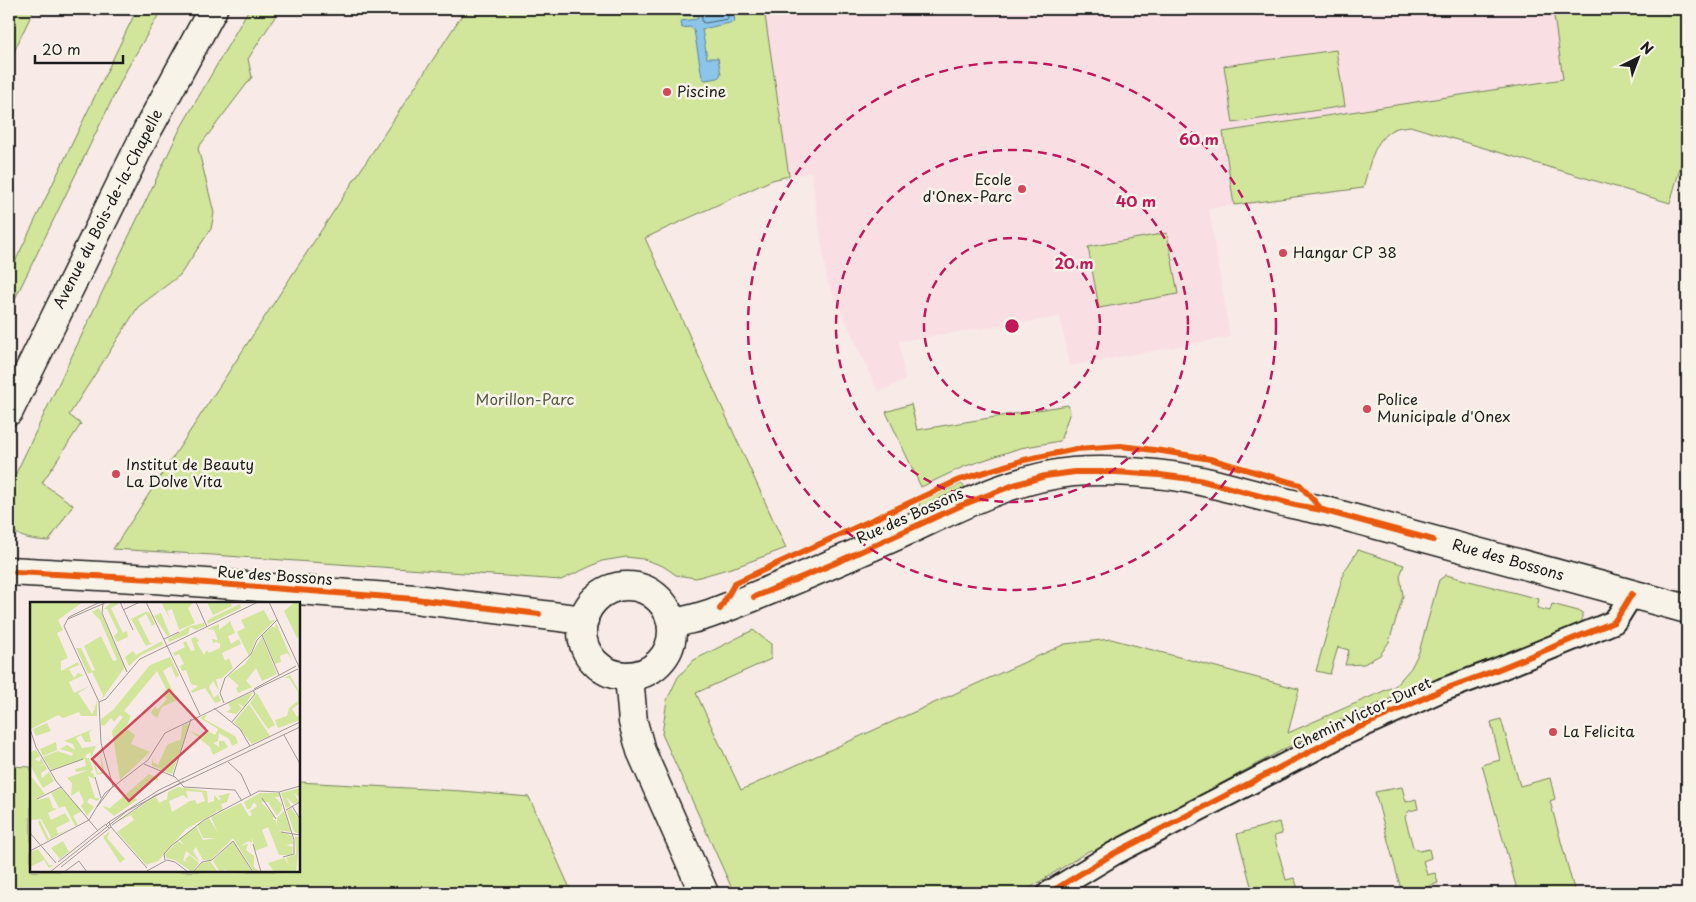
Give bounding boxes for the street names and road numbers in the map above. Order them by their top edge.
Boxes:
street label: Avenue du Bois-de-la-Chapelle [46,105,167,312]
street label: Rue des Bossons [852,481,967,549]
street label: Rue des Bossons [1450,532,1567,586]
street label: Rue des Bossons [217,559,334,590]
street label: Chemin Victor-Duret [1288,670,1435,755]

